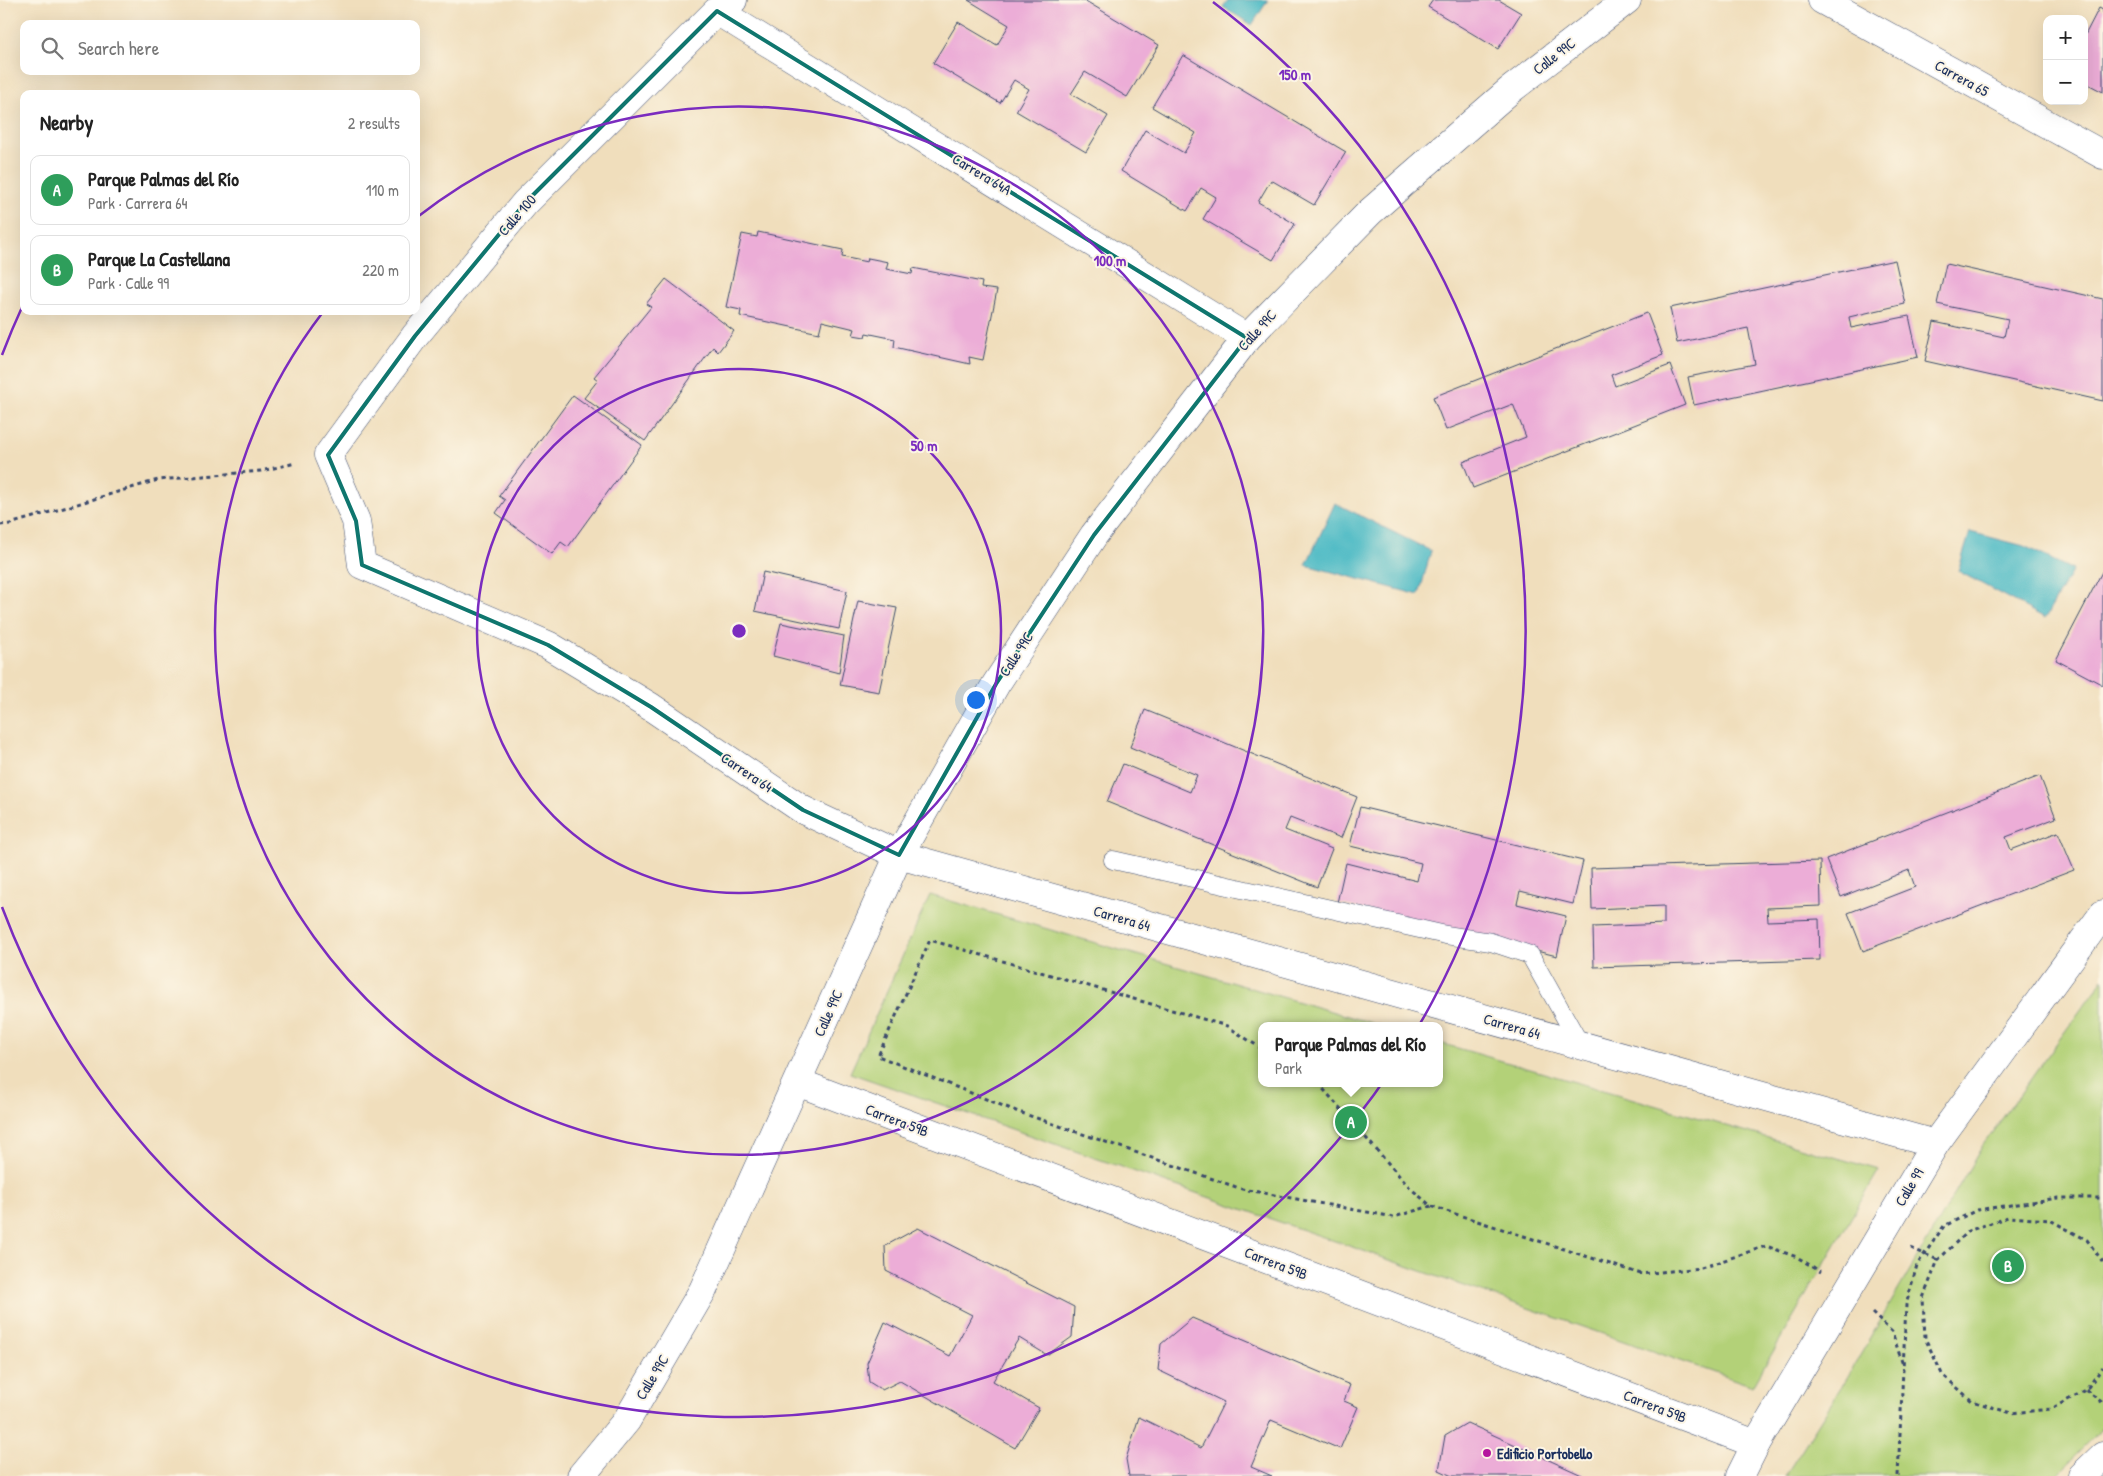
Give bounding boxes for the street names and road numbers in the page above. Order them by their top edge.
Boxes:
street label: Calle 99C [1528,33,1580,79]
street label: Carrera 65 [1931,54,1993,102]
street label: Carrera 64A [948,148,1016,200]
street label: Calle 100 [493,189,541,240]
street label: Calle 99C [1233,305,1281,355]
street label: Calle 99C [994,628,1038,680]
street label: Carrera 64 [717,747,777,797]
street label: Carrera 64 [1091,900,1153,936]
street label: Calle 99C [808,986,848,1040]
street label: Carrera 64 [1481,1008,1543,1044]
street label: Carrera 59B [862,1098,932,1142]
street label: Calle 99 [1889,1164,1929,1210]
street label: Carrera 59B [1241,1241,1311,1285]
street label: Calle 99C [630,1350,674,1404]
street label: Carrera 59B [1620,1384,1690,1428]

